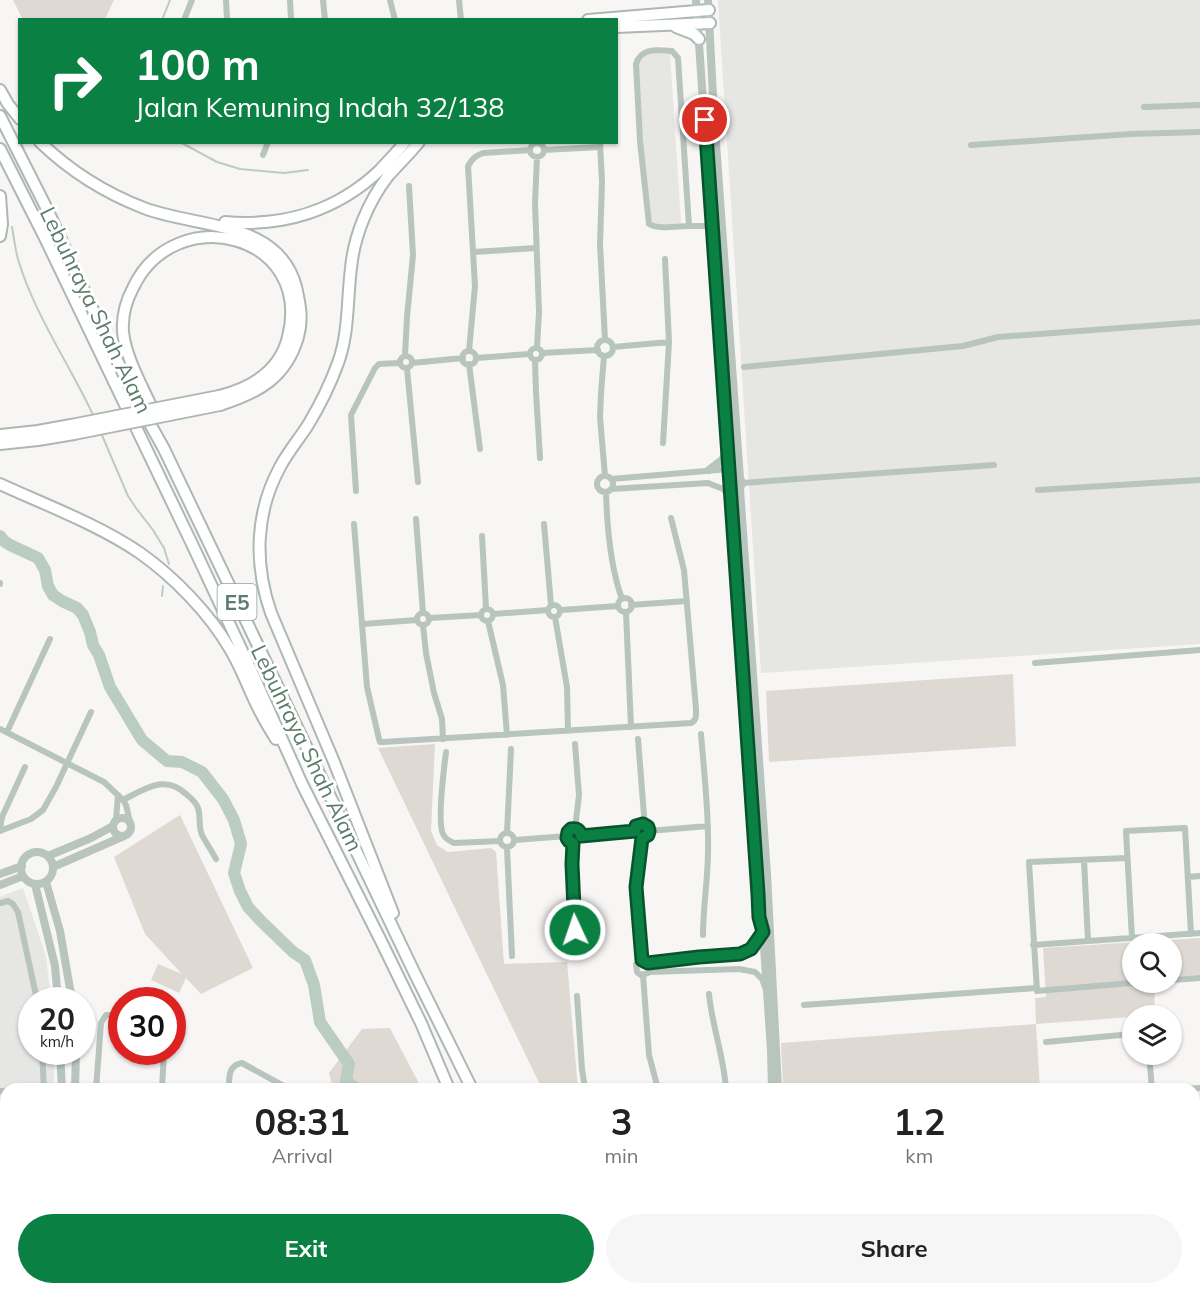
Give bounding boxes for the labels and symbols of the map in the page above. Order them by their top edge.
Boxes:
pin [679,94,730,145]
street label: Lebuhraya Shah Alam [34,202,158,418]
road number: E5 [218,584,256,620]
street label: Lebuhraya Shah Alam [245,640,369,856]
position arrow [543,898,607,962]
speed limit sign: 30 [108,987,186,1065]

